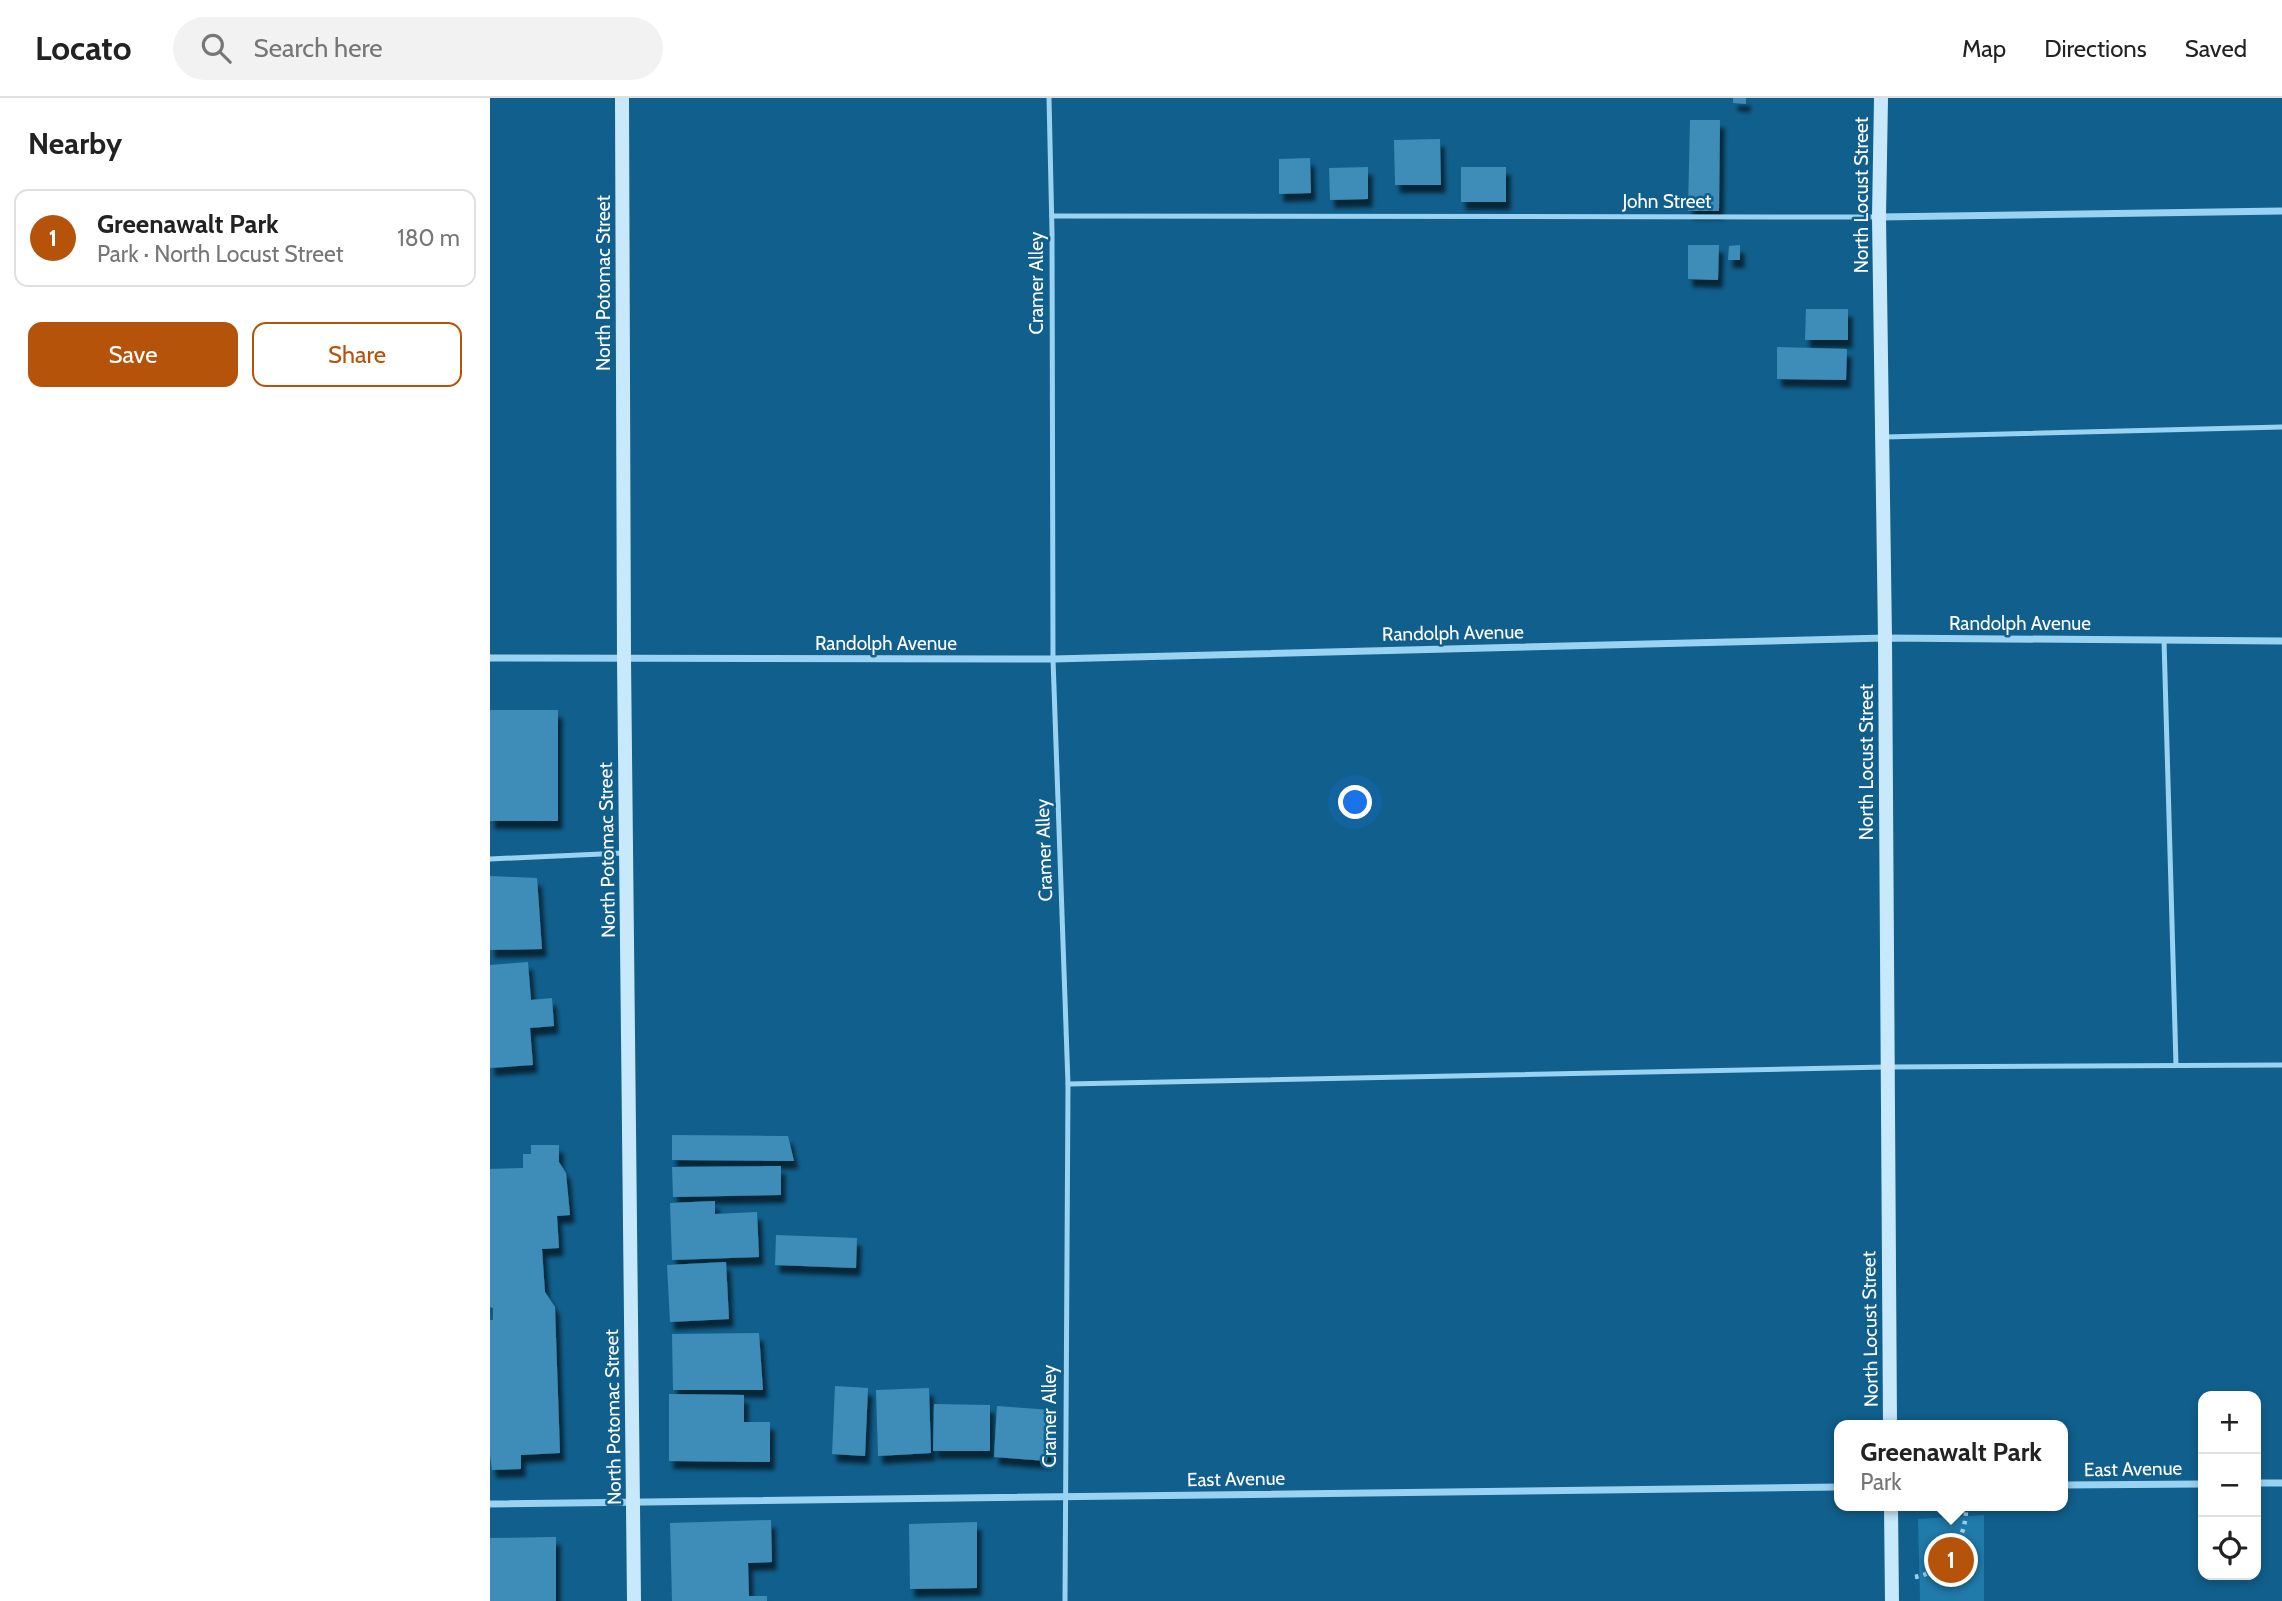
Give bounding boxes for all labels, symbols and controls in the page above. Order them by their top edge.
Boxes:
search box [173,17,663,80]
text: Locato [35,28,131,68]
icon: search [197,29,235,67]
text: Search here [253,32,383,64]
text: Map [1962,34,2006,63]
text: Directions [2044,34,2147,63]
text: Saved [2185,34,2247,63]
street label: North Locust Street [1850,116,1873,273]
text: Nearby [28,125,122,162]
street label: John Street [1621,190,1712,213]
street label: North Potomac Street [592,195,615,371]
text: Greenawalt Park [97,208,279,240]
text: 1 [49,224,57,252]
text: 180 m [397,224,460,252]
street label: Cramer Alley [1025,231,1048,334]
text: Park · North Locust Street [97,240,343,268]
button: Save [28,322,238,387]
button: Share [252,322,462,387]
street label: Randolph Avenue [1949,612,2091,635]
street label: Randolph Avenue [1382,620,1524,646]
street label: Randolph Avenue [815,632,957,655]
street label: North Locust Street [1855,683,1878,840]
street label: North Potomac Street [594,761,620,938]
your location [1338,785,1372,819]
street label: Cramer Alley [1031,798,1057,902]
street label: North Locust Street [1857,1250,1883,1407]
street label: North Potomac Street [600,1328,626,1505]
street label: Cramer Alley [1038,1364,1061,1467]
map controls [2198,1391,2261,1580]
button: + [2198,1391,2261,1454]
popup [1834,1420,2068,1511]
text: Greenawalt Park [1860,1436,2042,1468]
button: − [2198,1454,2261,1517]
street label: East Avenue [2084,1457,2183,1481]
street label: East Avenue [1187,1467,1286,1491]
text: Park [1860,1468,1902,1496]
button: locate [2198,1517,2261,1580]
pin: 1 [1928,1534,1974,1586]

